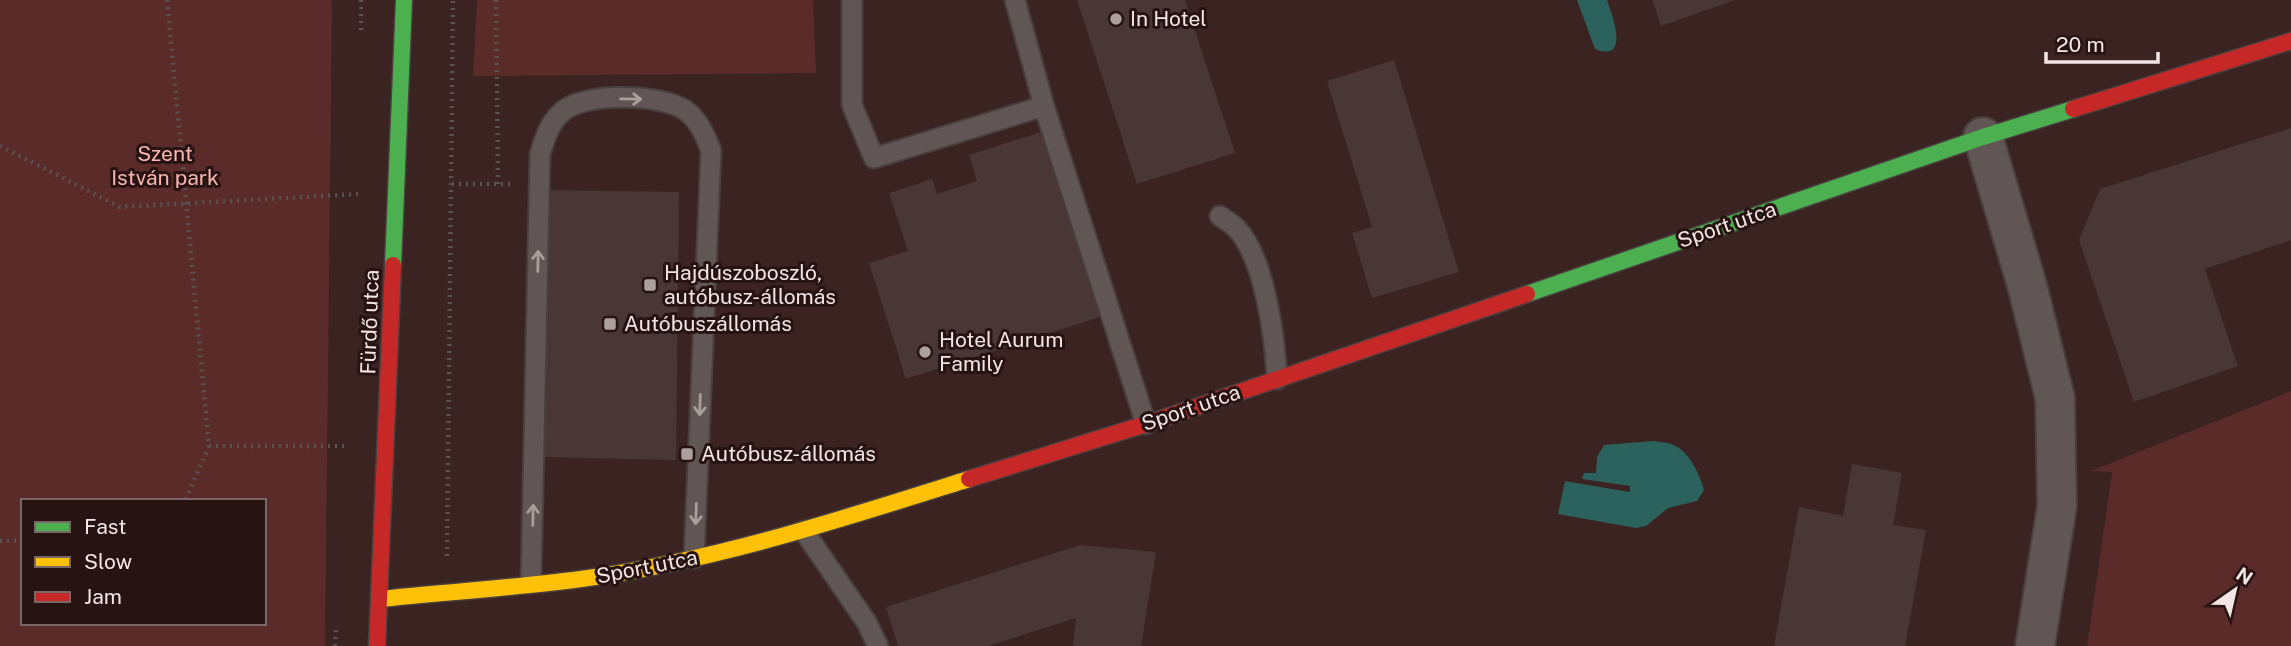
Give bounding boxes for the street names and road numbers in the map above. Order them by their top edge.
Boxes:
street label: Sport utca [1674,196,1779,253]
street label: Fürdő utca [355,269,384,375]
street label: Sport utca [1138,379,1243,436]
street label: Sport utca [594,544,700,589]

